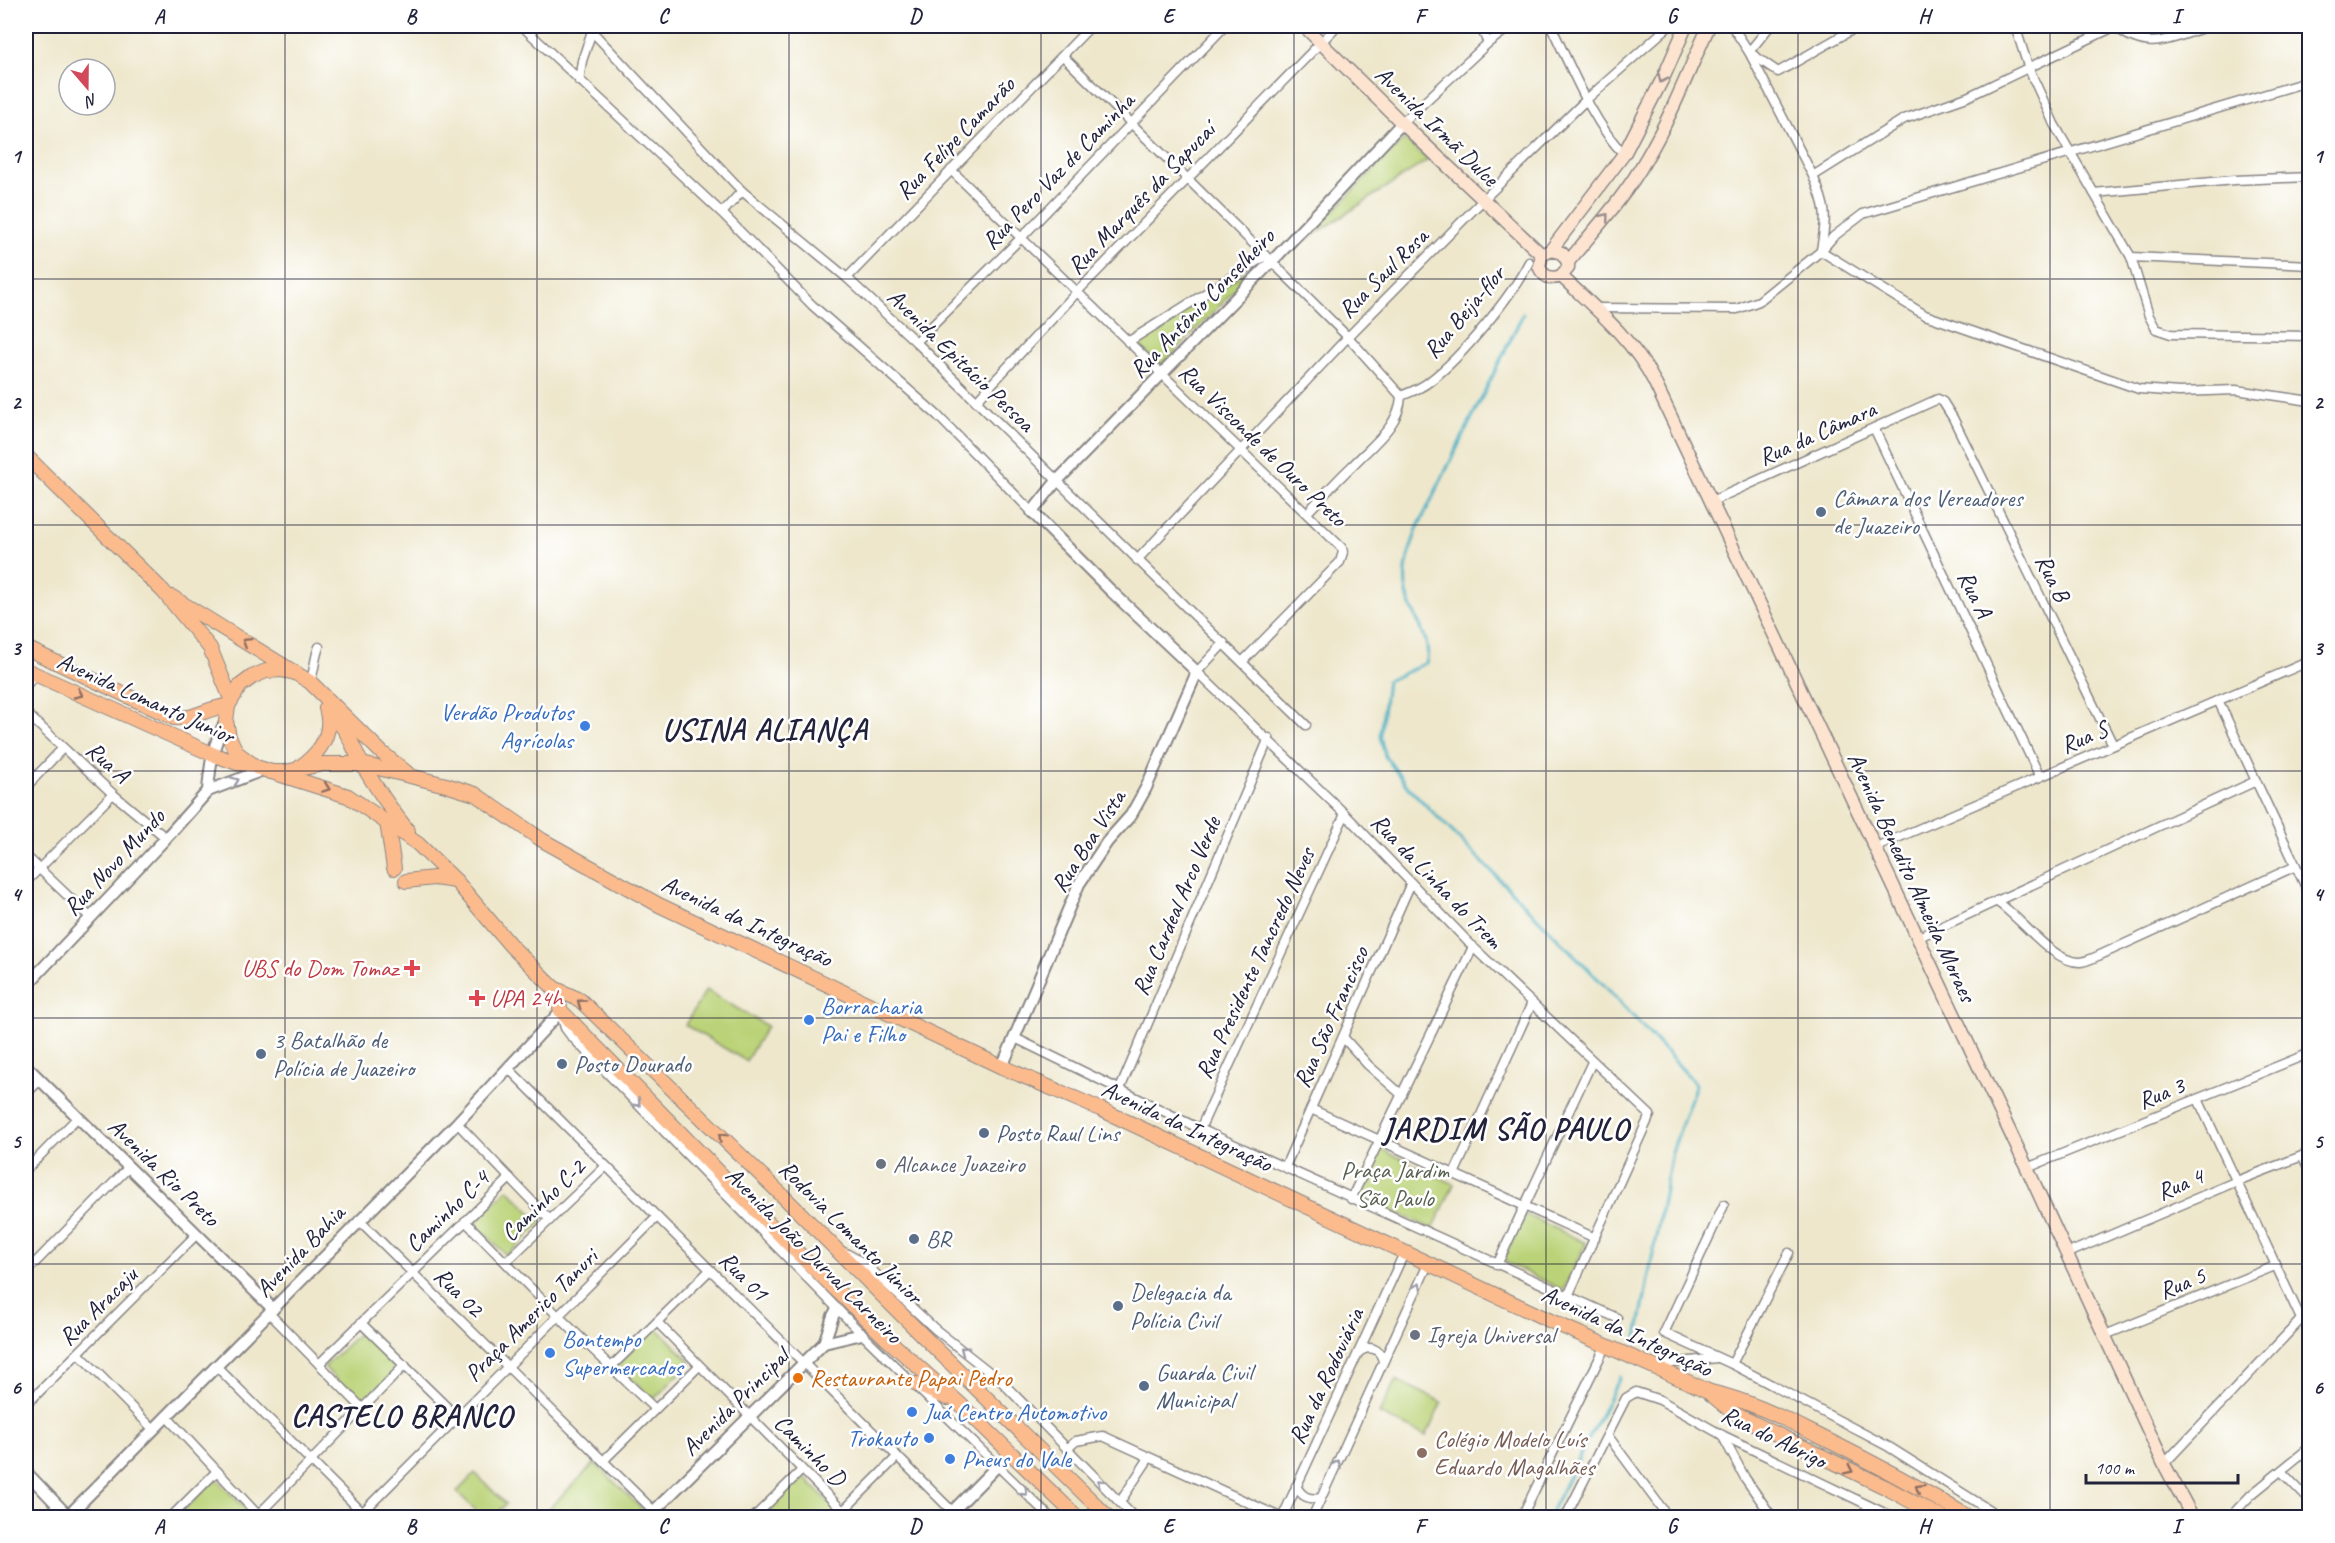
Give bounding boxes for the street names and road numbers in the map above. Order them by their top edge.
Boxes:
street label: Avenida Irmã Dulce [1369,60,1507,194]
street label: Rua Felipe Camarão [889,69,1022,206]
street label: Rua Pero Vaz de Caminha [975,85,1142,256]
street label: Rua Marquês da Sapucaí [1061,112,1225,281]
street label: Rua Saul Rosa [1332,220,1436,324]
street label: Rua Antônio Conselheiro [1123,221,1282,384]
street label: Rua Beija-flor [1417,258,1513,364]
street label: Avenida Epitácio Pessoa [881,282,1042,439]
street label: Rua Visconde de Ouro Preto [1173,357,1355,534]
street label: Rua da Câmara [1754,393,1882,472]
street label: Rua B [2029,550,2078,608]
street label: Rua A [1951,566,2000,623]
street label: Avenida Lomanto Junior [53,645,241,751]
street label: Rua S [2056,712,2115,760]
street label: Rua A [80,735,137,790]
street label: Avenida Benedito Almeida Moraes [1841,747,1984,1008]
street label: Rua Boa Vista [1044,782,1133,898]
street label: Rua Novo Mundo [57,801,172,922]
street label: Rua da Linha do Trem [1365,807,1510,955]
street label: Rua Cardeal Arco Verde [1125,810,1228,1000]
street label: Rua Presidente Tancredo Neves [1188,841,1322,1083]
street label: Avenida da Integração [657,868,838,974]
street label: Rua São Francisco [1287,940,1376,1092]
street label: Rua 3 [2133,1069,2191,1116]
street label: Avenida da Integração [1097,1073,1278,1179]
street label: Avenida Rio Preto [102,1111,227,1234]
street label: Caminho C-2 [495,1151,593,1247]
street label: Rodovia Lomanto Júnior [773,1154,931,1312]
street label: Avenida João Durval Carneiro [719,1160,910,1351]
street label: Rua 4 [2152,1160,2210,1207]
street label: Caminho C-4 [399,1162,497,1258]
street label: Avenida Bahia [249,1197,353,1303]
street label: Praça Americo Tanuri [458,1240,606,1388]
street label: Rua 01 [713,1245,776,1308]
street label: Rua Aracaju [52,1259,145,1352]
street label: Rua 5 [2154,1260,2211,1306]
street label: Rua 02 [428,1261,492,1325]
street label: Avenida da Integração [1537,1278,1718,1384]
street label: Rua da Rodoviária [1281,1302,1371,1449]
street label: Avenida Principal [675,1339,798,1462]
street label: Rua do Abrigo [1717,1399,1834,1476]
street label: Caminho D [768,1408,854,1494]

